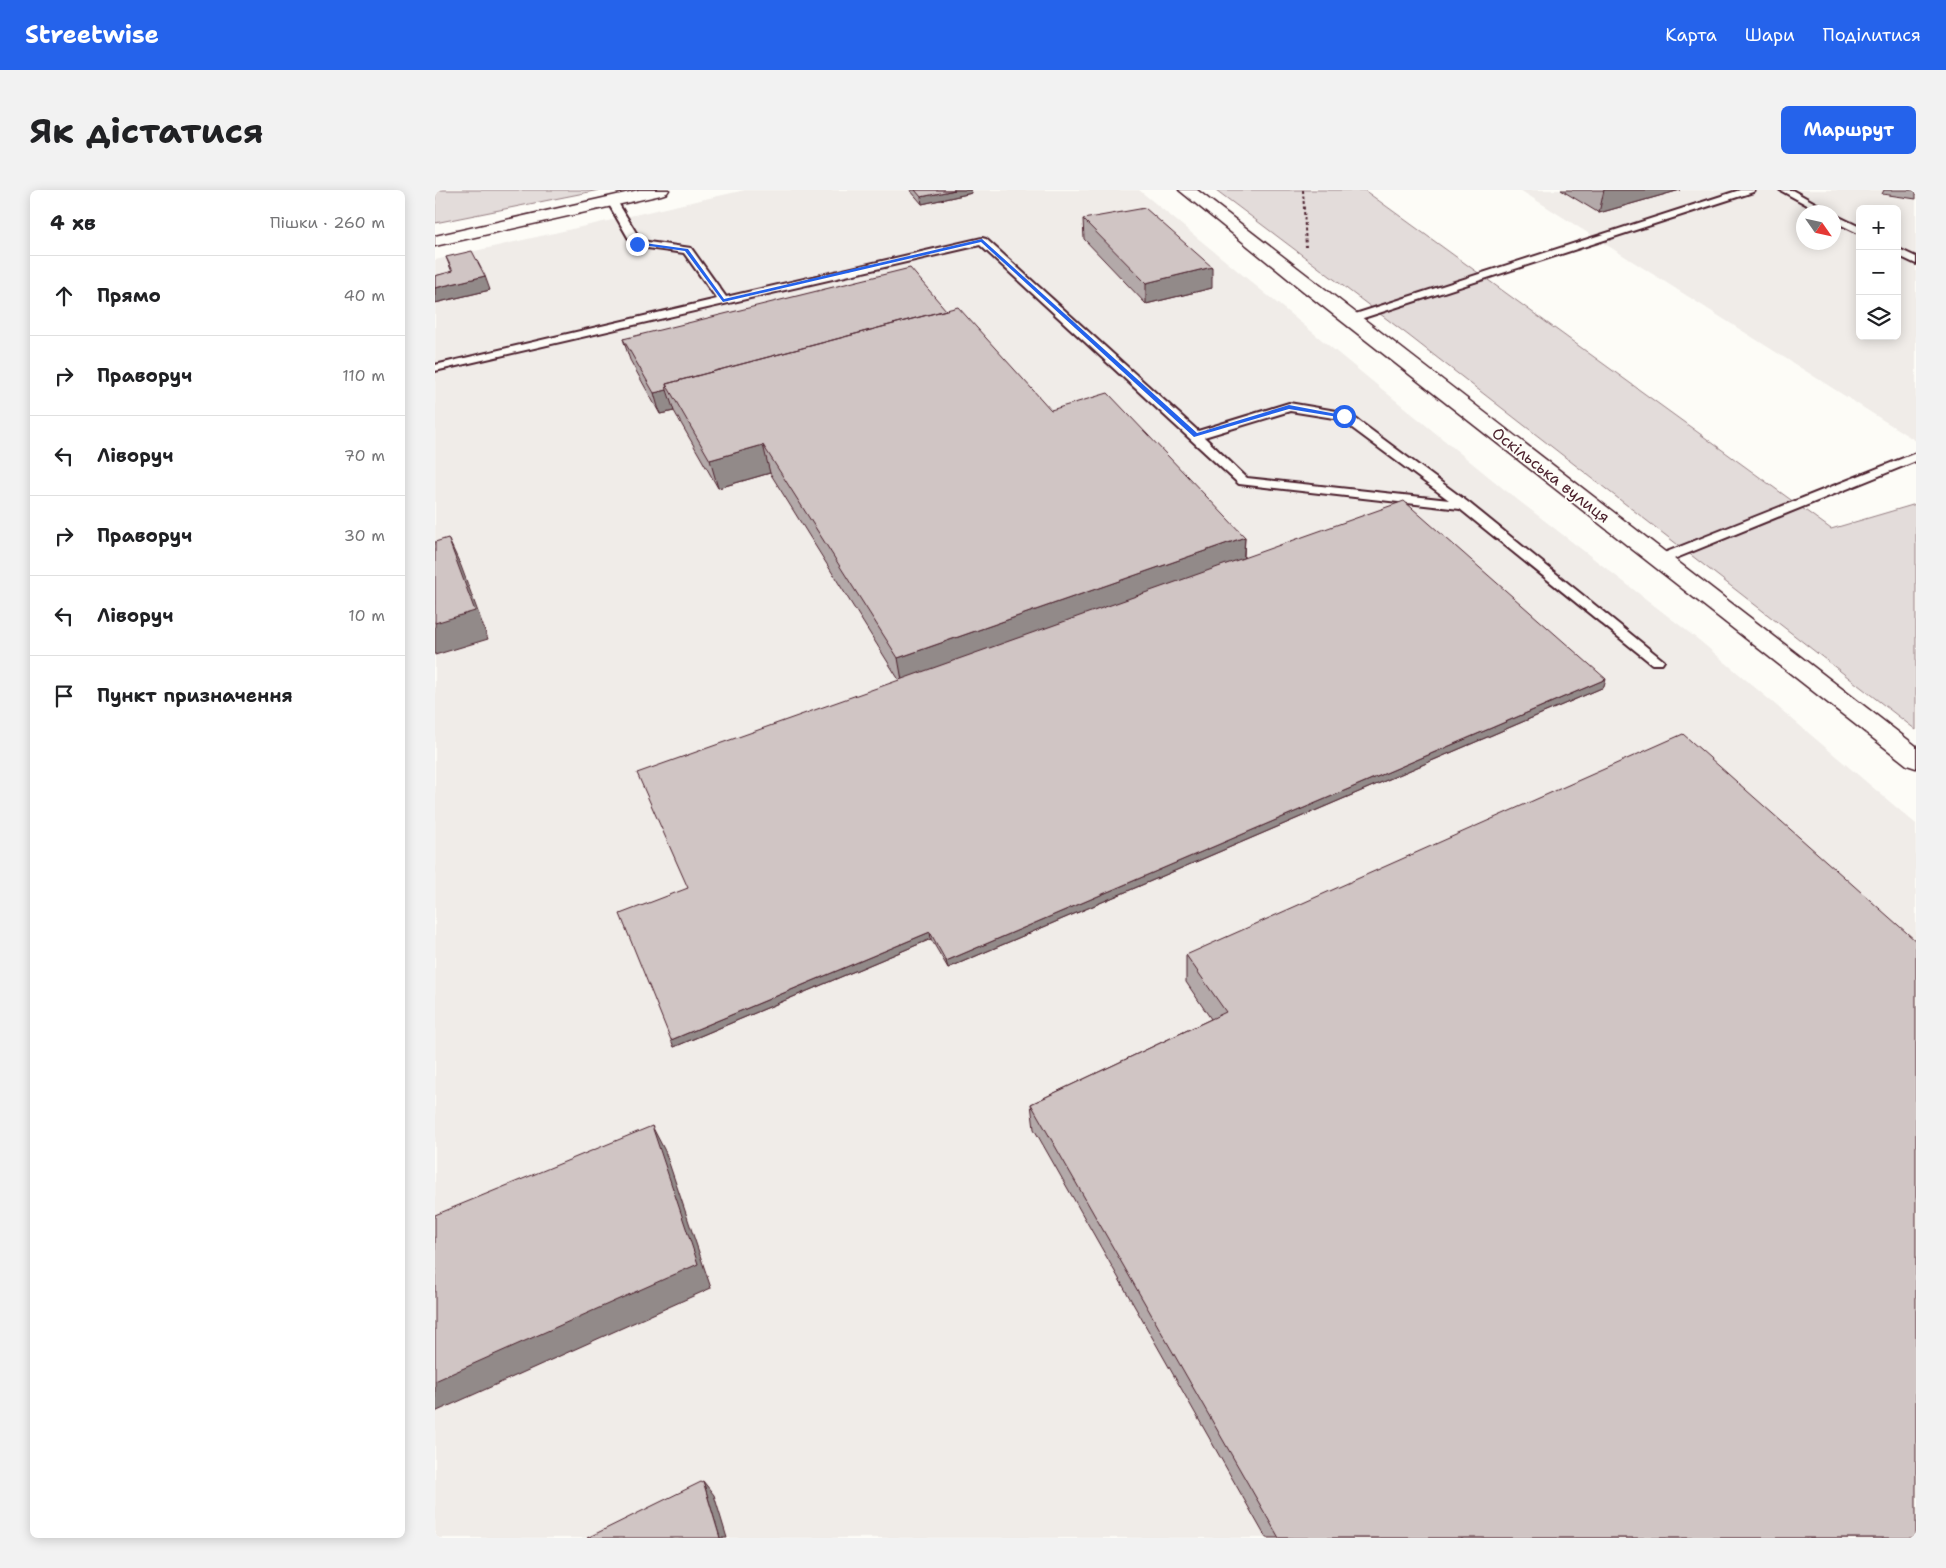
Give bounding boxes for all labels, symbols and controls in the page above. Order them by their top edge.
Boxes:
text: Streetwise [25,19,159,51]
text: Карта [1665,23,1717,47]
text: Шари [1745,23,1795,47]
text: Поділитися [1823,23,1921,47]
button: Маршрут [1781,106,1916,154]
text: Як дістатися [30,107,264,154]
north arrow [1796,205,1841,250]
map controls [1856,205,1901,340]
button: + [1856,205,1901,250]
text: 4 хв [50,209,96,237]
text: Пішки · 260 m [270,212,385,233]
route end [626,233,649,256]
button: − [1856,250,1901,295]
icon: ahead [50,282,78,310]
text: Прямо [97,283,161,308]
text: 40 m [343,285,385,306]
button: layers [1856,295,1901,340]
icon: right [50,362,78,390]
text: Праворуч [97,363,192,388]
text: 110 m [342,365,385,386]
route start [1333,405,1356,428]
street label: Оскільська вулиця [1488,422,1614,528]
icon: left [50,442,78,470]
text: Ліворуч [97,443,173,468]
text: 70 m [344,445,385,466]
icon: right [50,522,78,550]
text: Праворуч [97,523,192,548]
text: 30 m [344,525,385,546]
icon: left [50,602,78,630]
text: Ліворуч [97,603,173,628]
text: 10 m [348,605,385,626]
icon: arrive [50,682,78,710]
text: Пункт призначення [97,683,293,708]

